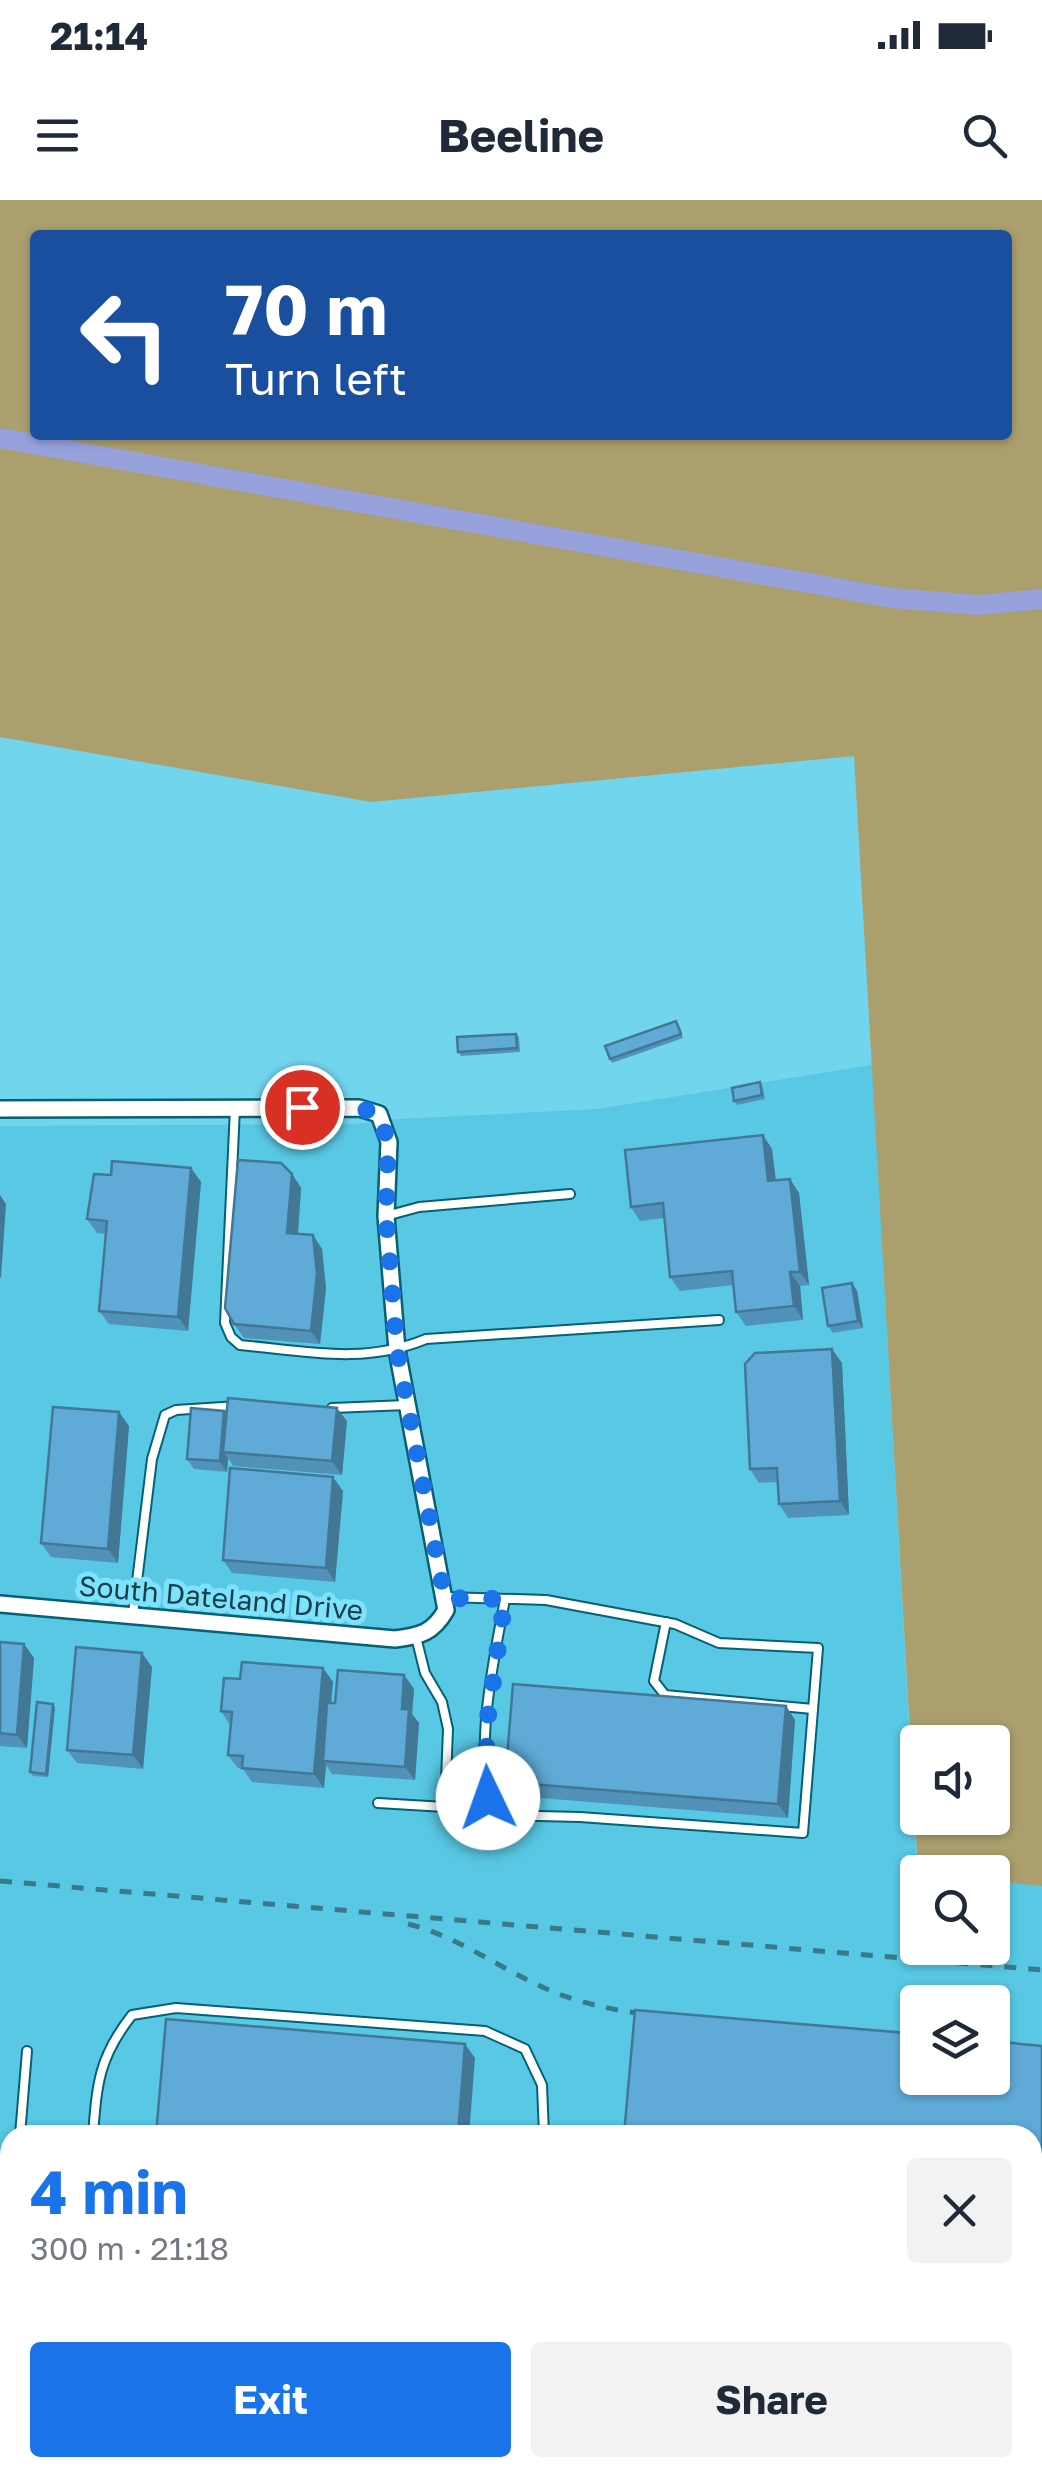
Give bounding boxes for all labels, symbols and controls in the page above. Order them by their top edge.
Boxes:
text: 21:14 [50,13,148,58]
icon: menu [30,108,85,163]
text: Beeline [438,108,604,162]
icon: search [957,108,1012,163]
text: 70 m [225,266,387,350]
icon: left [60,270,190,400]
text: Turn left [225,351,407,405]
pin [260,1065,345,1150]
icon: arrive [275,1080,330,1135]
street label: South Dateland Drive [78,1569,365,1626]
map controls [900,1725,1010,2095]
button: sound [900,1725,1010,1835]
position arrow [436,1746,540,1850]
button: search [900,1855,1010,1965]
button: layers [900,1985,1010,2095]
text: 4 min [30,2155,188,2227]
button: close [907,2158,1012,2263]
text: 300 m · 21:18 [30,2229,229,2267]
button: Exit [30,2342,511,2457]
button: Share [531,2342,1012,2457]

